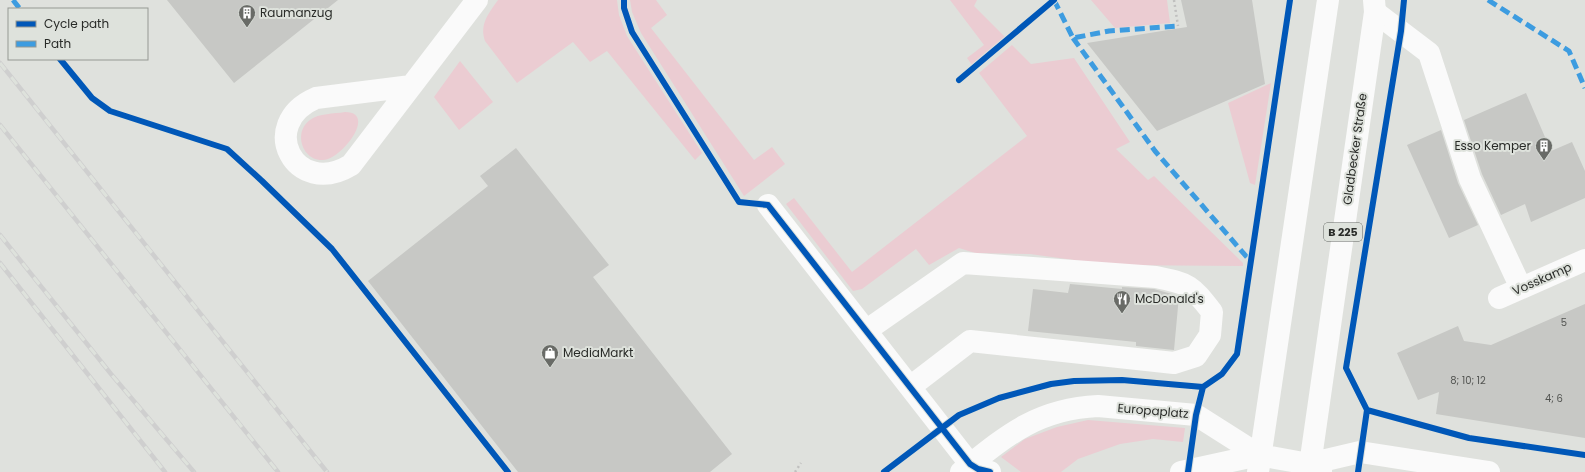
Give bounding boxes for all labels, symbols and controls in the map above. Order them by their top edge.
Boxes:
building icon: Raumanzug [237,3,257,28]
place label: Raumanzug [260,4,333,21]
legend [8,8,148,60]
text: Cycle path [44,15,109,32]
text: Path [44,35,71,52]
street label: Gladbecker Straße [1338,92,1371,206]
building icon: Esso Kemper [1534,136,1554,161]
place label: Esso Kemper [1454,137,1532,154]
road number: B 225 [1324,223,1362,241]
street label: Vosskamp [1510,258,1574,299]
restaurant icon: McDonald's [1112,289,1132,314]
place label: McDonald's [1135,290,1204,307]
house number: 5 [1561,315,1567,330]
shop icon: MediaMarkt [540,343,560,368]
place label: MediaMarkt [563,344,633,361]
house number: 8; 10; 12 [1450,373,1486,388]
house number: 4; 6 [1545,391,1563,406]
street label: Europaplatz [1117,399,1189,422]

